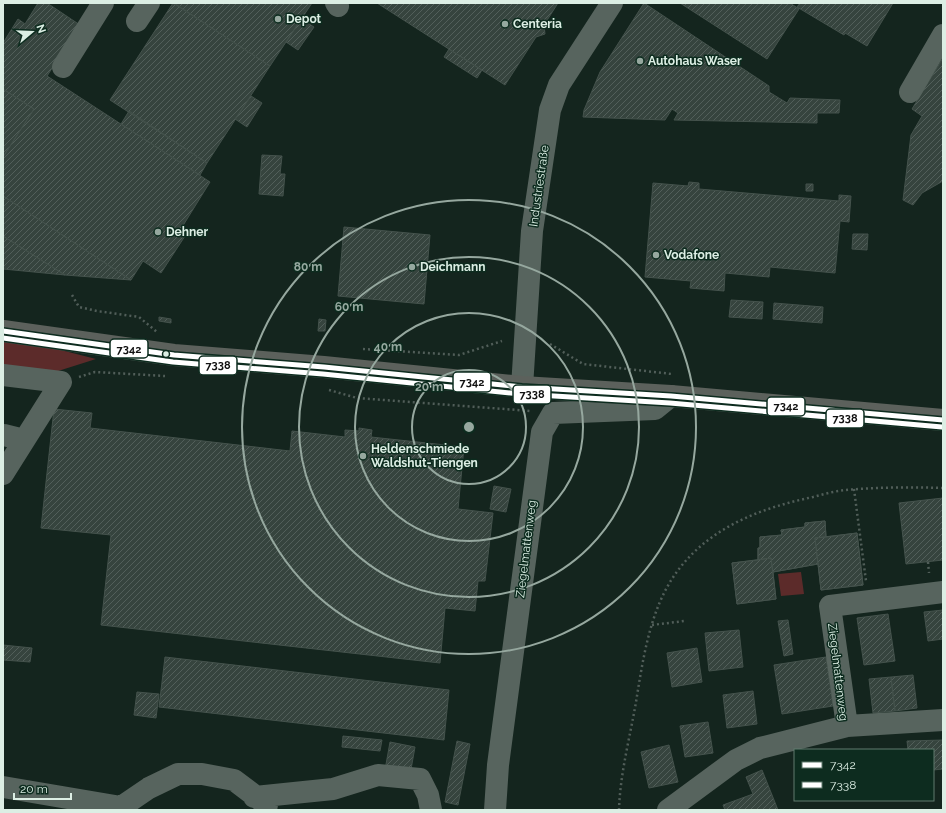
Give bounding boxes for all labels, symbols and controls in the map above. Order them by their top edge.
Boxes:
north arrow [12,12,52,52]
place label: Depot [286,12,322,26]
marker: Depot [273,14,283,24]
place label: Centeria [513,17,562,31]
marker: Centeria [500,19,510,29]
text: N [33,23,48,35]
place label: Autohaus Waser [648,54,742,68]
marker: Autohaus Waser [635,56,645,66]
street label: Industriestraße [526,144,552,228]
place label: Dehner [166,225,208,239]
marker: Dehner [153,227,163,237]
place label: Vodafone [664,248,719,262]
marker: Vodafone [651,250,661,260]
text: 80 m [294,260,322,274]
place label: Deichmann [420,260,485,274]
marker: Deichmann [407,262,417,272]
text: 60 m [335,300,363,314]
line badge: 7342 [110,339,148,358]
text: 40 m [374,340,402,354]
text: 7342 [117,343,141,356]
unlabelled marker [161,349,171,359]
line badge: 7338 [199,356,237,375]
text: 7338 [205,359,231,372]
line badge: 7342 [453,372,491,392]
text: 7342 [460,376,484,389]
text: 20 m [415,380,443,394]
line badge: 7338 [513,385,551,404]
text: 7338 [519,388,545,401]
line badge: 7342 [767,397,805,416]
text: 7342 [774,400,798,413]
line badge: 7338 [826,409,864,428]
text: 7338 [832,412,858,425]
centre of rings [462,420,476,434]
place label: Heldenschmiede Waldshut-Tiengen [371,442,478,470]
marker: Heldenschmiede Waldshut-Tiengen [358,451,368,461]
street label: Ziegelmattenweg [513,499,539,599]
street label: Ziegelmattenweg [825,622,851,722]
legend [794,749,934,801]
text: 7342 [830,758,856,772]
scale bar [14,775,71,801]
text: 7338 [830,778,856,792]
text: 20 m [20,782,48,796]

